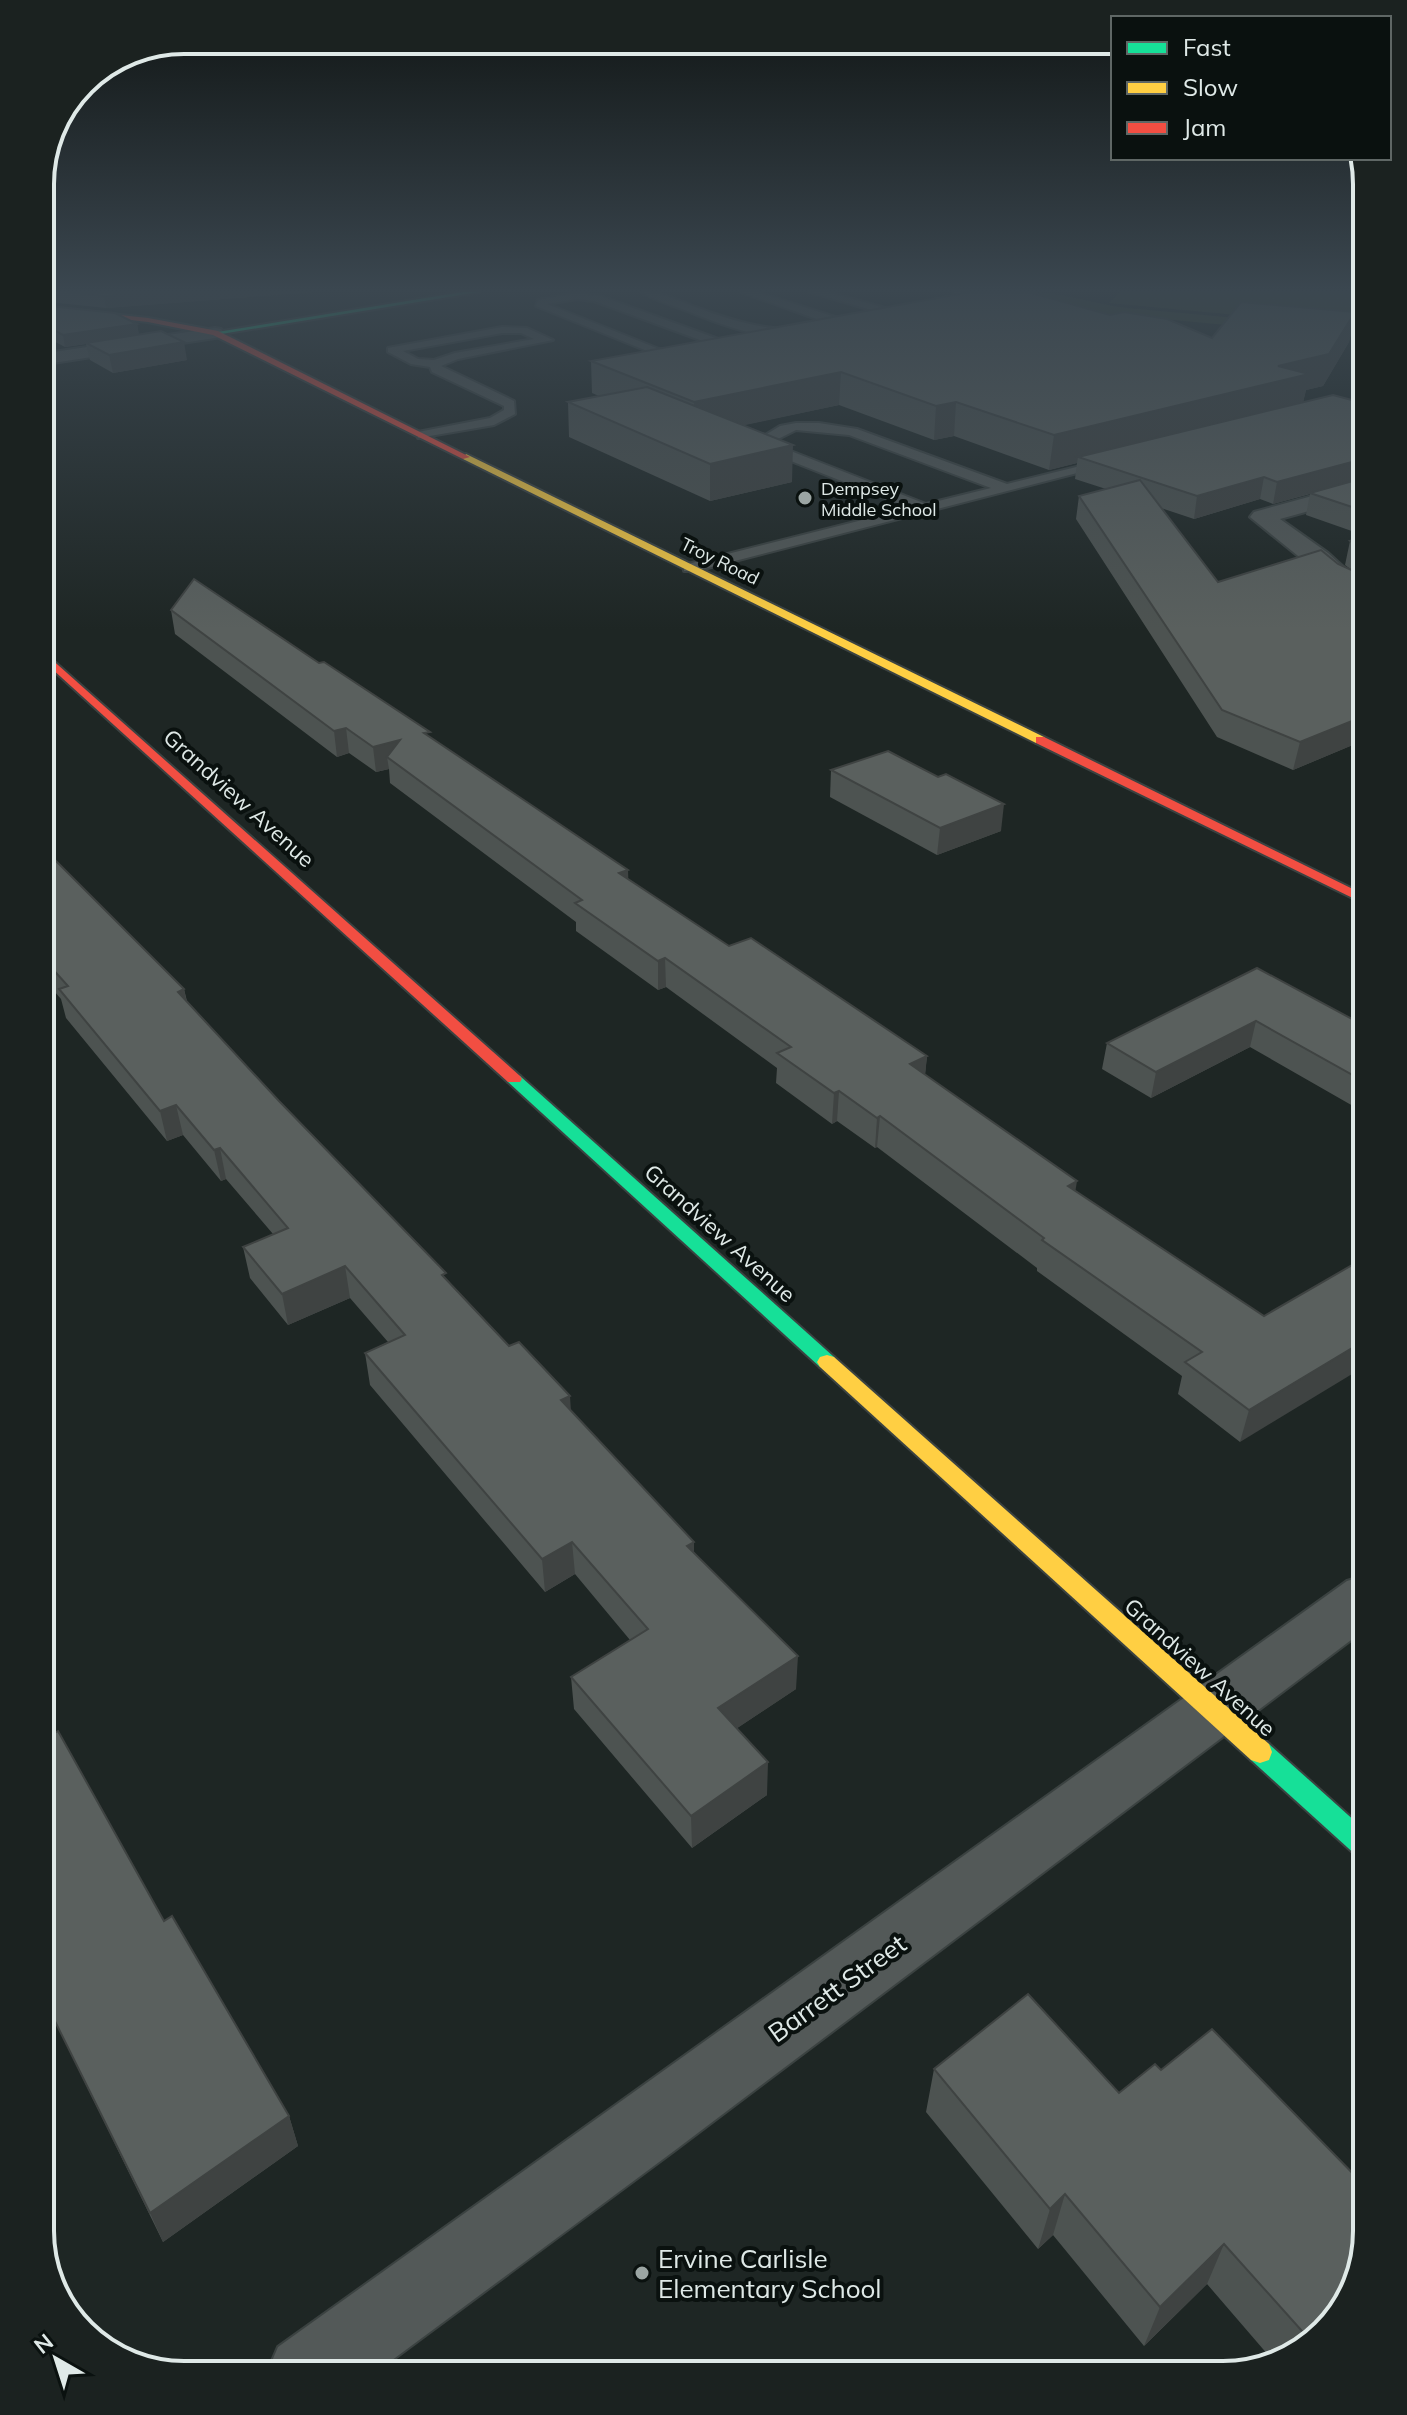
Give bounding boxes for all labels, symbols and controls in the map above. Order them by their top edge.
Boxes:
legend [1111,16,1391,160]
text: Fast [1183,32,1231,62]
text: Slow [1183,72,1238,102]
text: Jam [1183,112,1226,142]
place label: Dempsey Middle School [821,477,937,521]
marker: Dempsey Middle School [796,489,814,507]
street label: Troy Road [677,532,763,590]
street label: Grandview Avenue [158,723,320,873]
street label: Grandview Avenue [639,1158,801,1308]
street label: Grandview Avenue [1119,1592,1281,1742]
street label: Barrett Street [761,1927,913,2049]
place label: Ervine Carlisle Elementary School [658,2242,882,2305]
marker: Ervine Carlisle Elementary School [633,2264,651,2282]
north arrow [16,2319,96,2399]
text: N [28,2327,59,2360]

